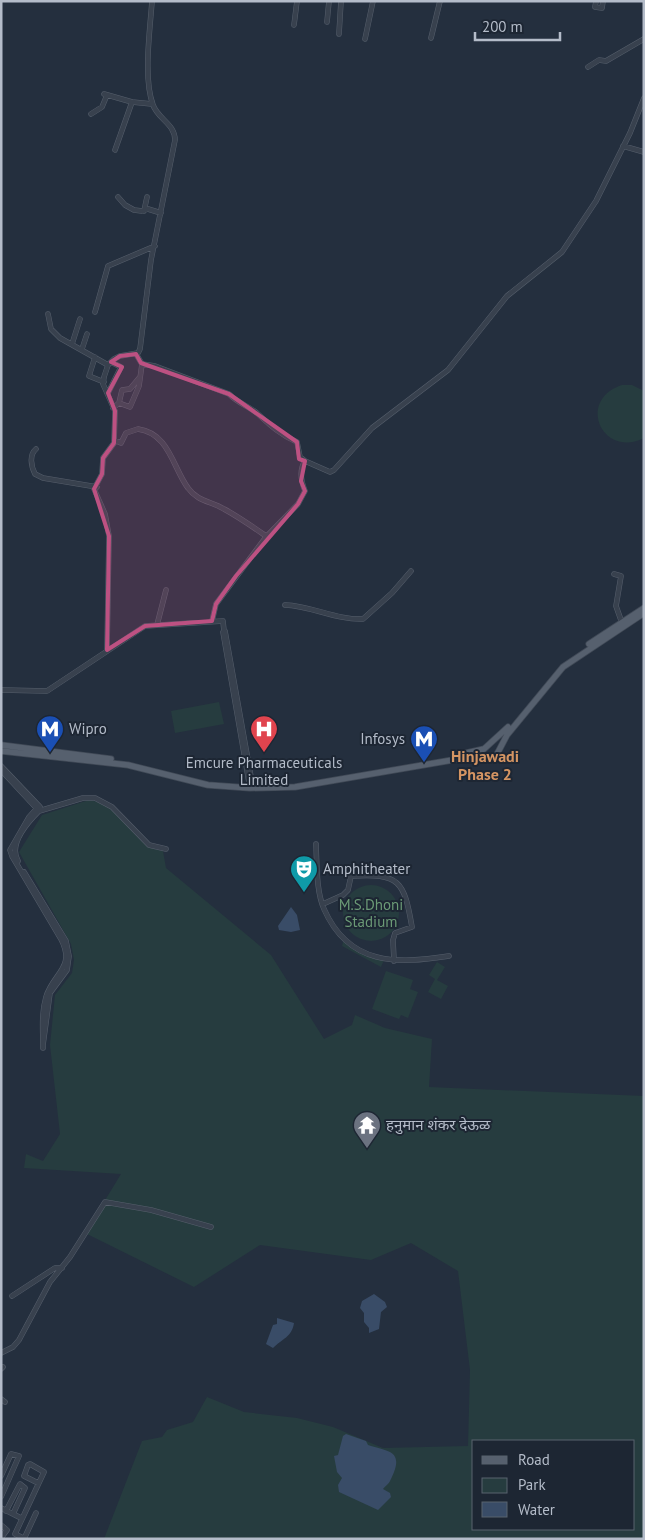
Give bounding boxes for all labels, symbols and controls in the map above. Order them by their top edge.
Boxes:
scale bar [475,10,560,42]
text: 200 m [482,17,523,36]
metro station icon: Wipro [35,714,65,753]
hospital icon: Emcure Pharmaceuticals Limited [249,714,279,753]
place label: Wipro [69,719,107,738]
metro station icon: Infosys [409,724,439,763]
place label: Infosys [360,729,405,748]
district label: Hinjawadi Phase 2 [451,746,519,784]
place label: Emcure Pharmaceuticals Limited [186,753,342,789]
theatre icon: Amphitheater [289,854,319,893]
place label: Amphitheater [323,859,410,878]
park label: M.S.Dhoni Stadium [339,895,403,931]
temple icon: हनुमान शंकर देऊळ [352,1110,382,1149]
place label: हनुमान शंकर देऊळ [386,1115,491,1135]
legend [472,1440,635,1530]
text: Road [518,1450,550,1469]
text: Park [518,1475,546,1494]
text: Water [518,1500,555,1519]

